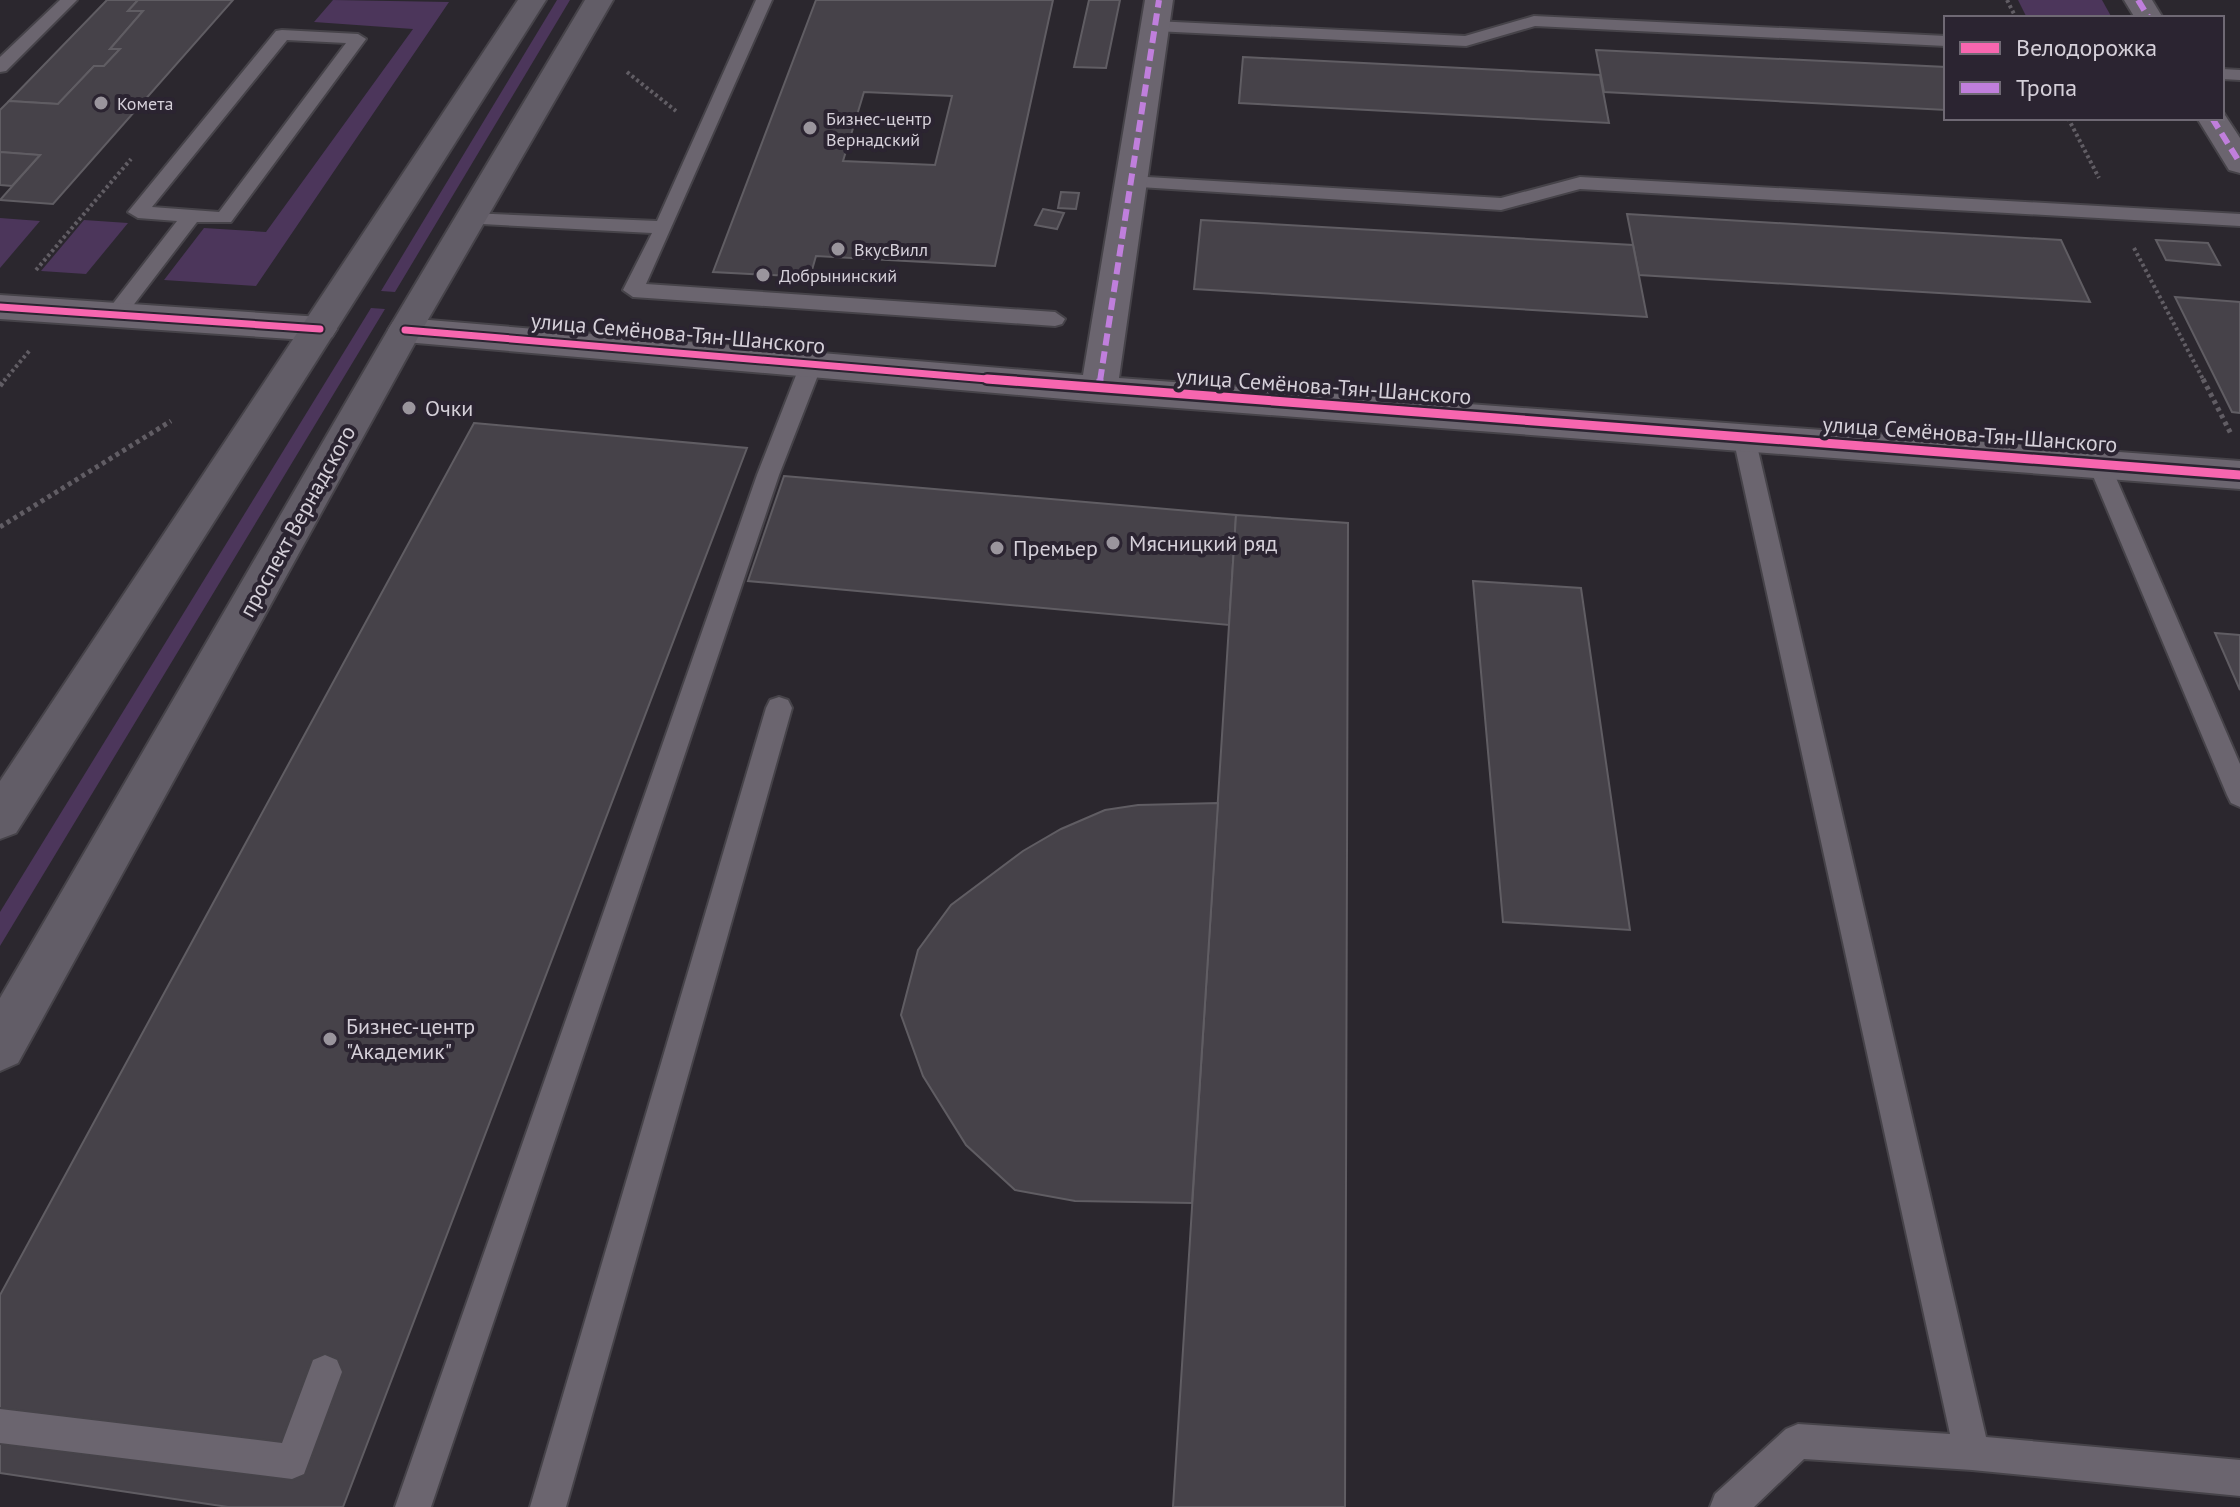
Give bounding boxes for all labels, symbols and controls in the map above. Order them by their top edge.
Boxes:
legend [1944,16,2224,120]
text: Велодорожка [2016,32,2157,63]
text: Тропа [2016,72,2077,103]
place label: Комета [117,92,173,115]
marker: Комета [92,94,110,112]
place label: Бизнес-центр Вернадский [826,107,932,151]
marker: Бизнес-центр Вернадский [801,119,819,137]
place label: ВкусВилл [854,238,928,261]
marker: ВкусВилл [829,240,847,258]
place label: Добрынинский [779,264,897,287]
marker: Добрынинский [754,266,772,284]
street label: улица Семёнова-Тян-Шанского [530,306,826,360]
street label: улица Семёнова-Тян-Шанского [1176,362,1472,410]
place label: Очки [425,394,473,422]
marker: Очки [400,399,418,417]
street label: улица Семёнова-Тян-Шанского [1822,410,2118,458]
street label: проспект Вернадского [233,420,361,622]
place label: Мясницкий ряд [1129,529,1277,557]
place label: Премьер [1013,534,1098,562]
marker: Мясницкий ряд [1104,534,1122,552]
marker: Премьер [988,539,1006,557]
place label: Бизнес-центр "Академик" [346,1012,475,1065]
marker: Бизнес-центр "Академик" [321,1030,339,1048]

